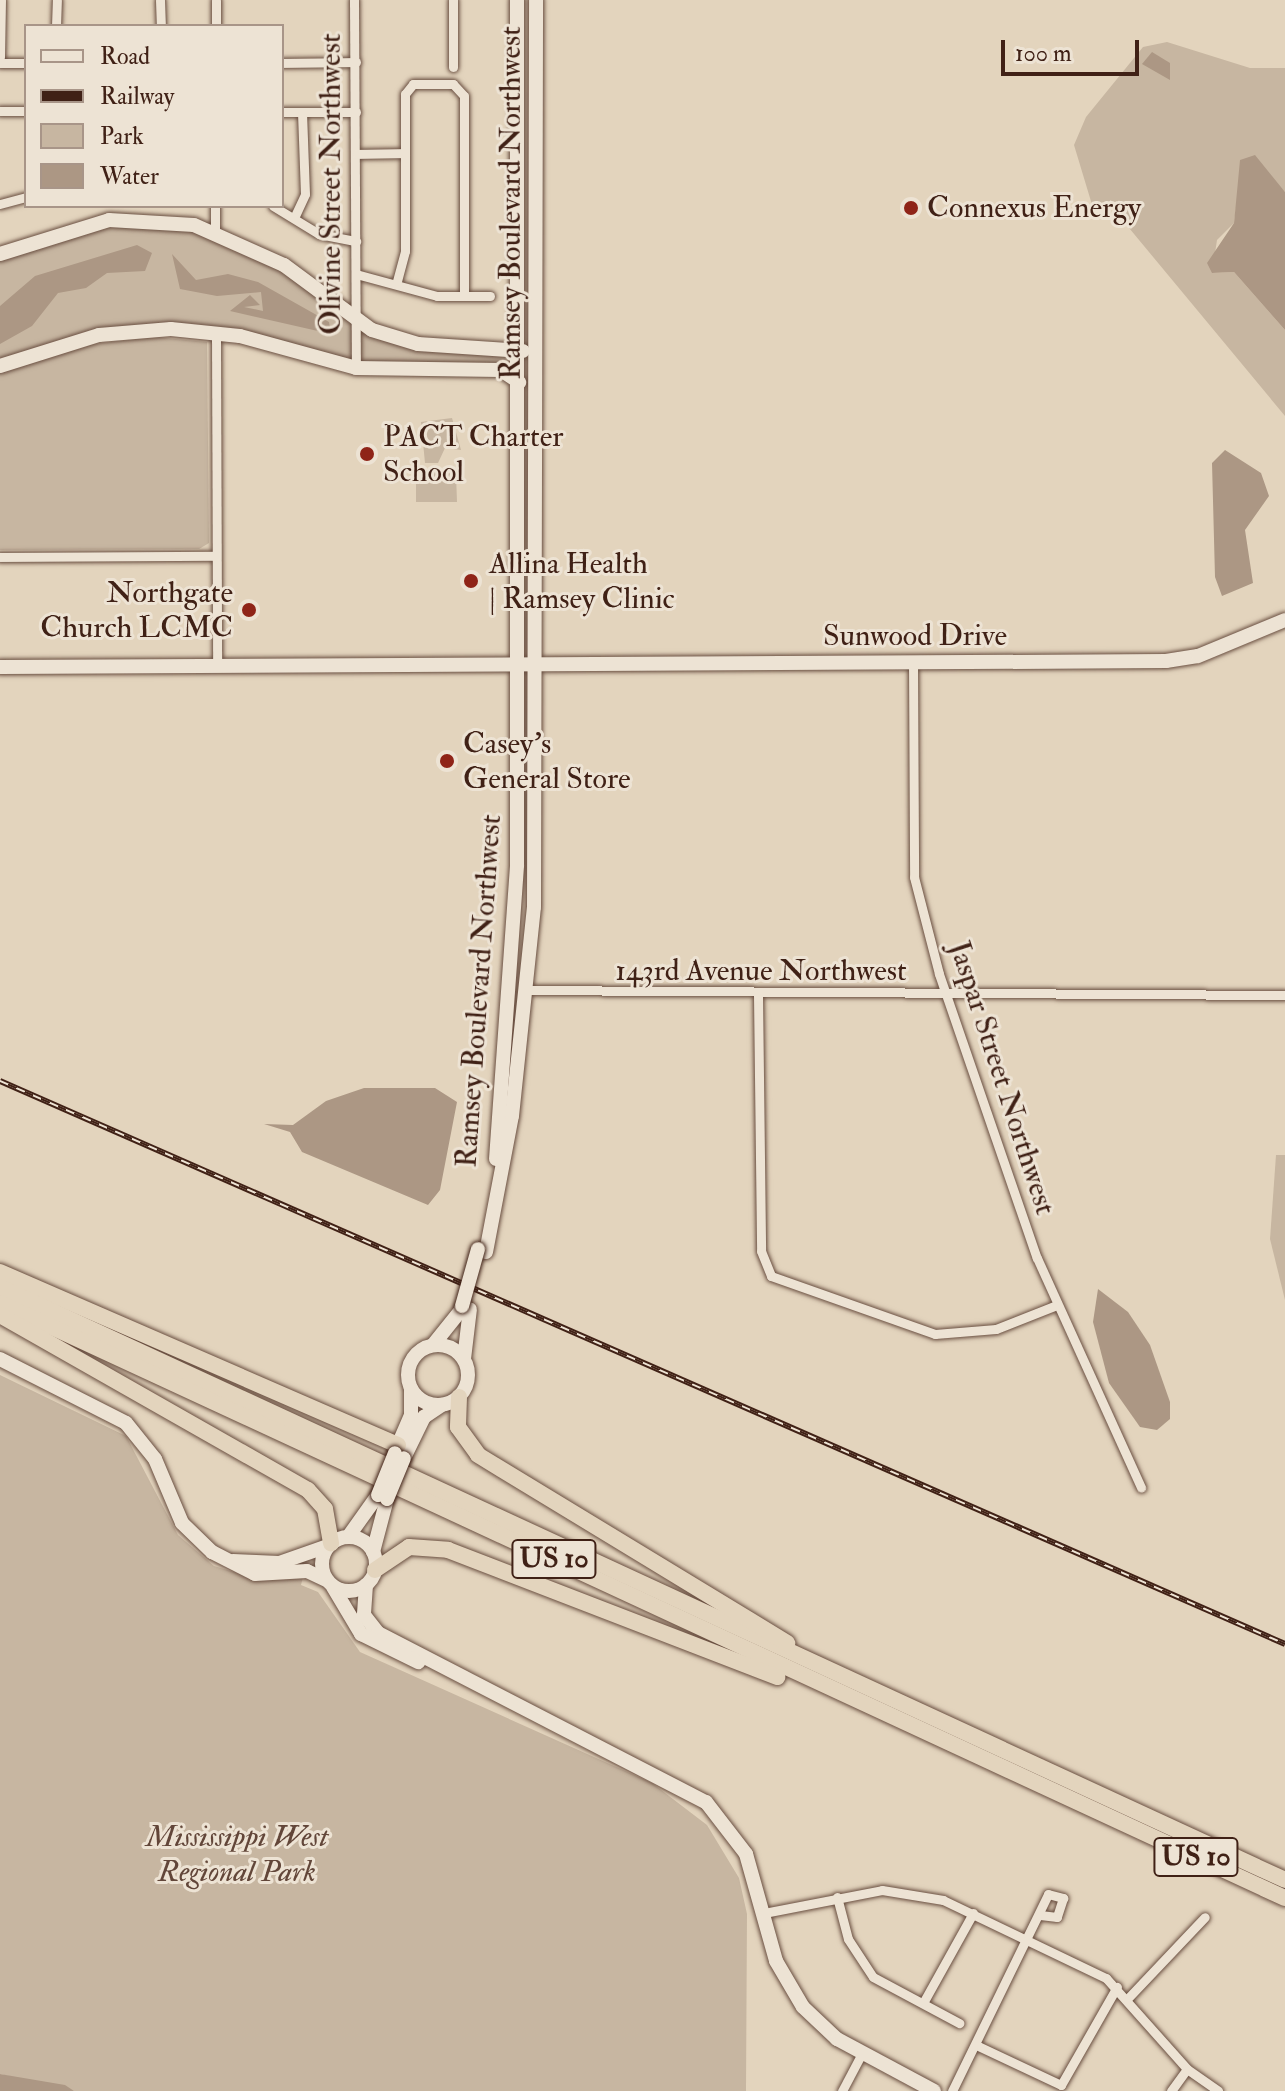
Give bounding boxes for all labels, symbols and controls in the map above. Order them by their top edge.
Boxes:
legend [24,24,284,208]
scale bar [1005,24,1143,74]
street label: Ramsey Boulevard Northwest [493,26,529,380]
street label: Olivine Street Northwest [313,33,349,335]
text: 100 m [1015,38,1072,69]
text: Road [100,41,150,72]
text: Railway [100,81,174,112]
text: Park [100,121,144,152]
text: Water [100,161,159,192]
place label: Connexus Energy [927,190,1141,226]
marker: Connexus Energy [902,199,920,217]
place label: PACT Charter School [383,419,564,490]
marker: PACT Charter School [358,445,376,463]
place label: Allina Health | Ramsey Clinic [489,546,675,616]
marker: Allina Health | Ramsey Clinic [460,570,482,592]
place label: Northgate Church LCMC [40,575,233,646]
marker: Northgate Church LCMC [240,601,258,619]
street label: Sunwood Drive [823,618,1007,654]
place label: Casey's General Store [463,726,631,796]
marker: Casey's General Store [438,752,456,770]
street label: Ramsey Boulevard Northwest [449,813,509,1169]
street label: Jaspar Street Northwest [941,937,1063,1219]
street label: 143rd Avenue Northwest [615,953,907,989]
road number: US 10 [510,1535,598,1583]
park label: Mississippi West Regional Park [146,1819,328,1890]
road number: US 10 [1152,1833,1240,1881]

